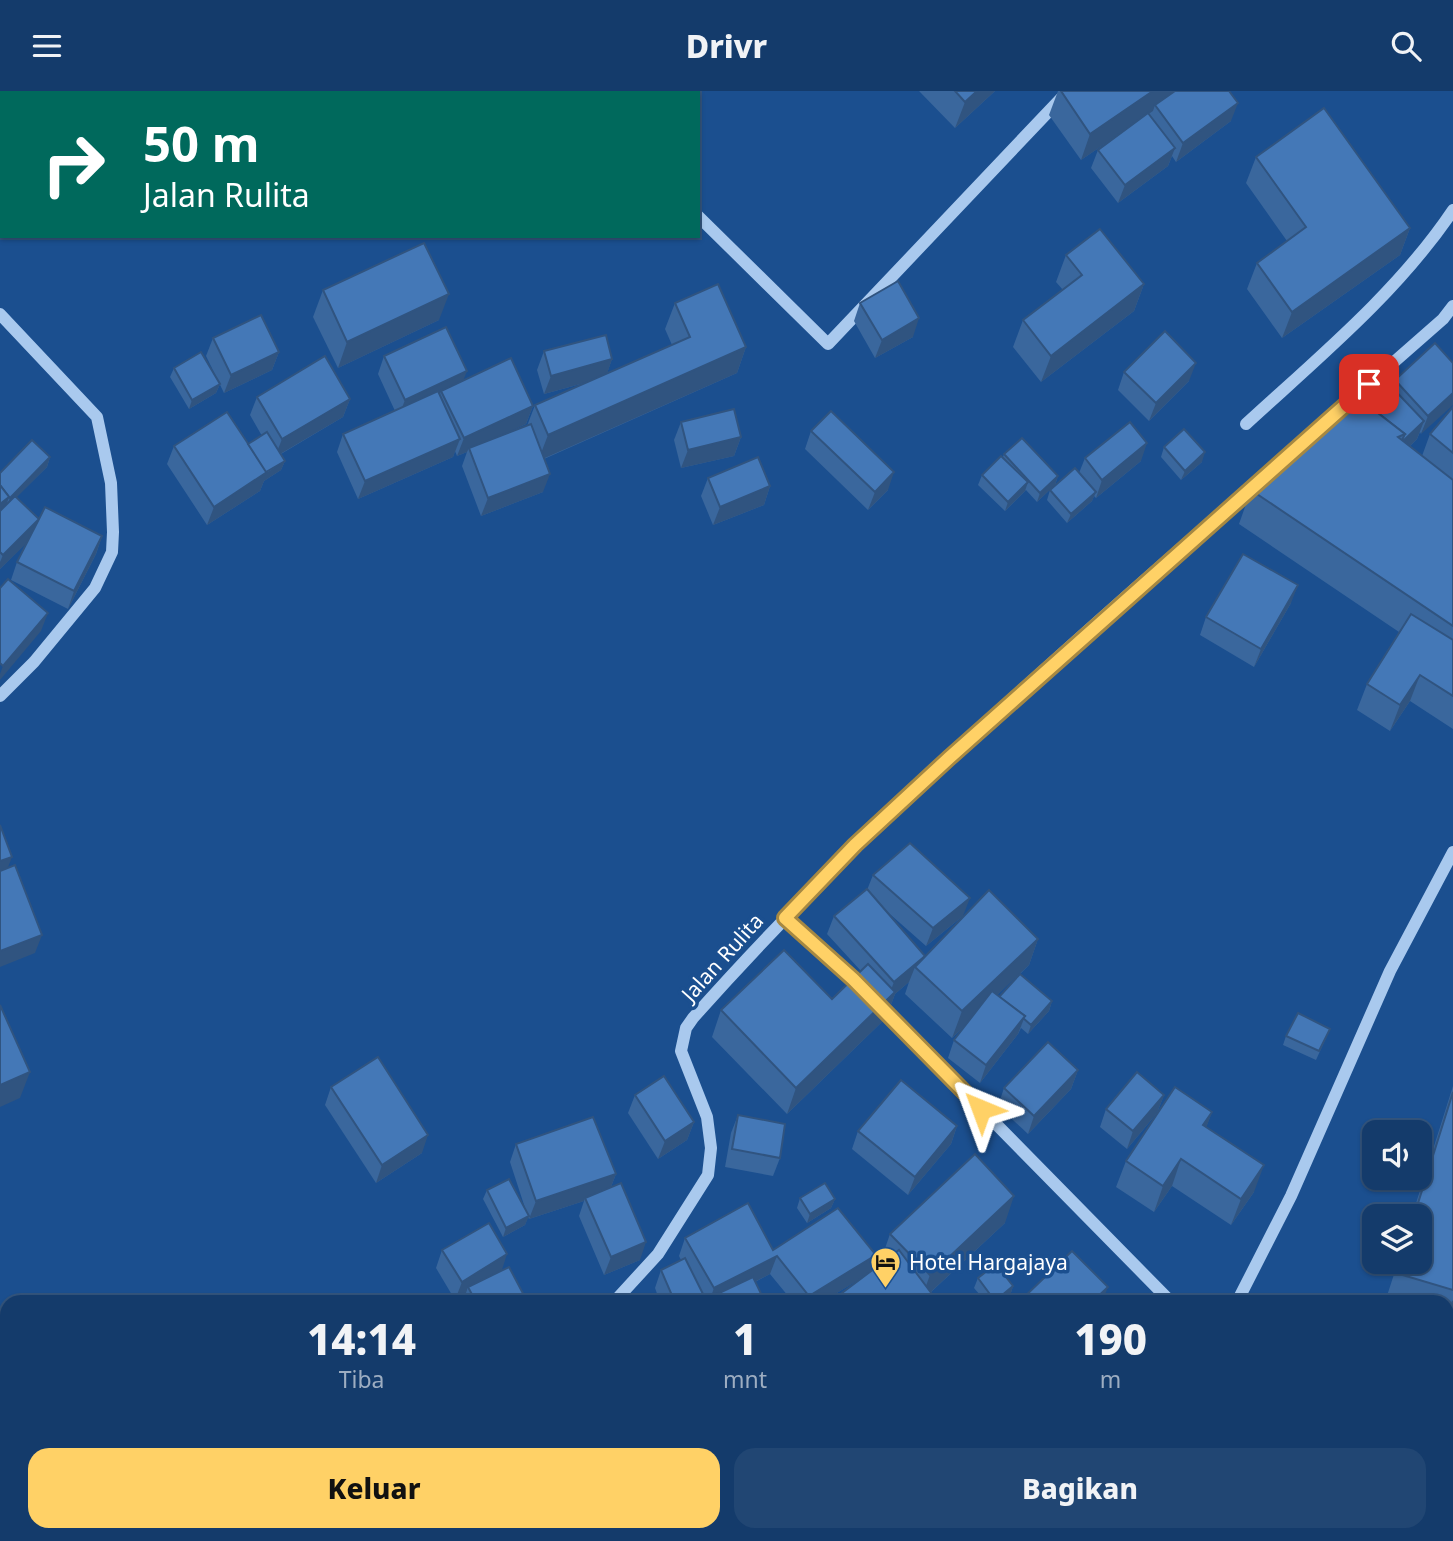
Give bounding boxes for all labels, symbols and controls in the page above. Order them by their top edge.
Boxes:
text: Drivr [686,24,767,67]
icon: menu [28,27,66,65]
icon: search [1387,27,1425,65]
text: 50 m [143,110,260,176]
icon: right [28,119,119,210]
text: Jalan Rulita [143,173,310,216]
pin [1339,354,1399,414]
icon: arrive [1350,365,1388,403]
street label: Jalan Rulita [674,907,769,1009]
position arrow [944,1072,1018,1146]
map controls [1362,1120,1432,1274]
button: sound [1362,1120,1432,1190]
button: layers [1362,1204,1432,1274]
hotel icon: Hotel Hargajaya [869,1245,903,1289]
place label: Hotel Hargajaya [909,1248,1068,1276]
text: 14:14 [307,1310,416,1367]
text: 1 [733,1310,757,1367]
text: 190 [1074,1310,1147,1367]
text: Tiba [339,1363,384,1395]
text: mnt [723,1363,767,1395]
text: m [1100,1363,1121,1395]
button: Keluar [28,1448,720,1528]
button: Bagikan [734,1448,1426,1528]

